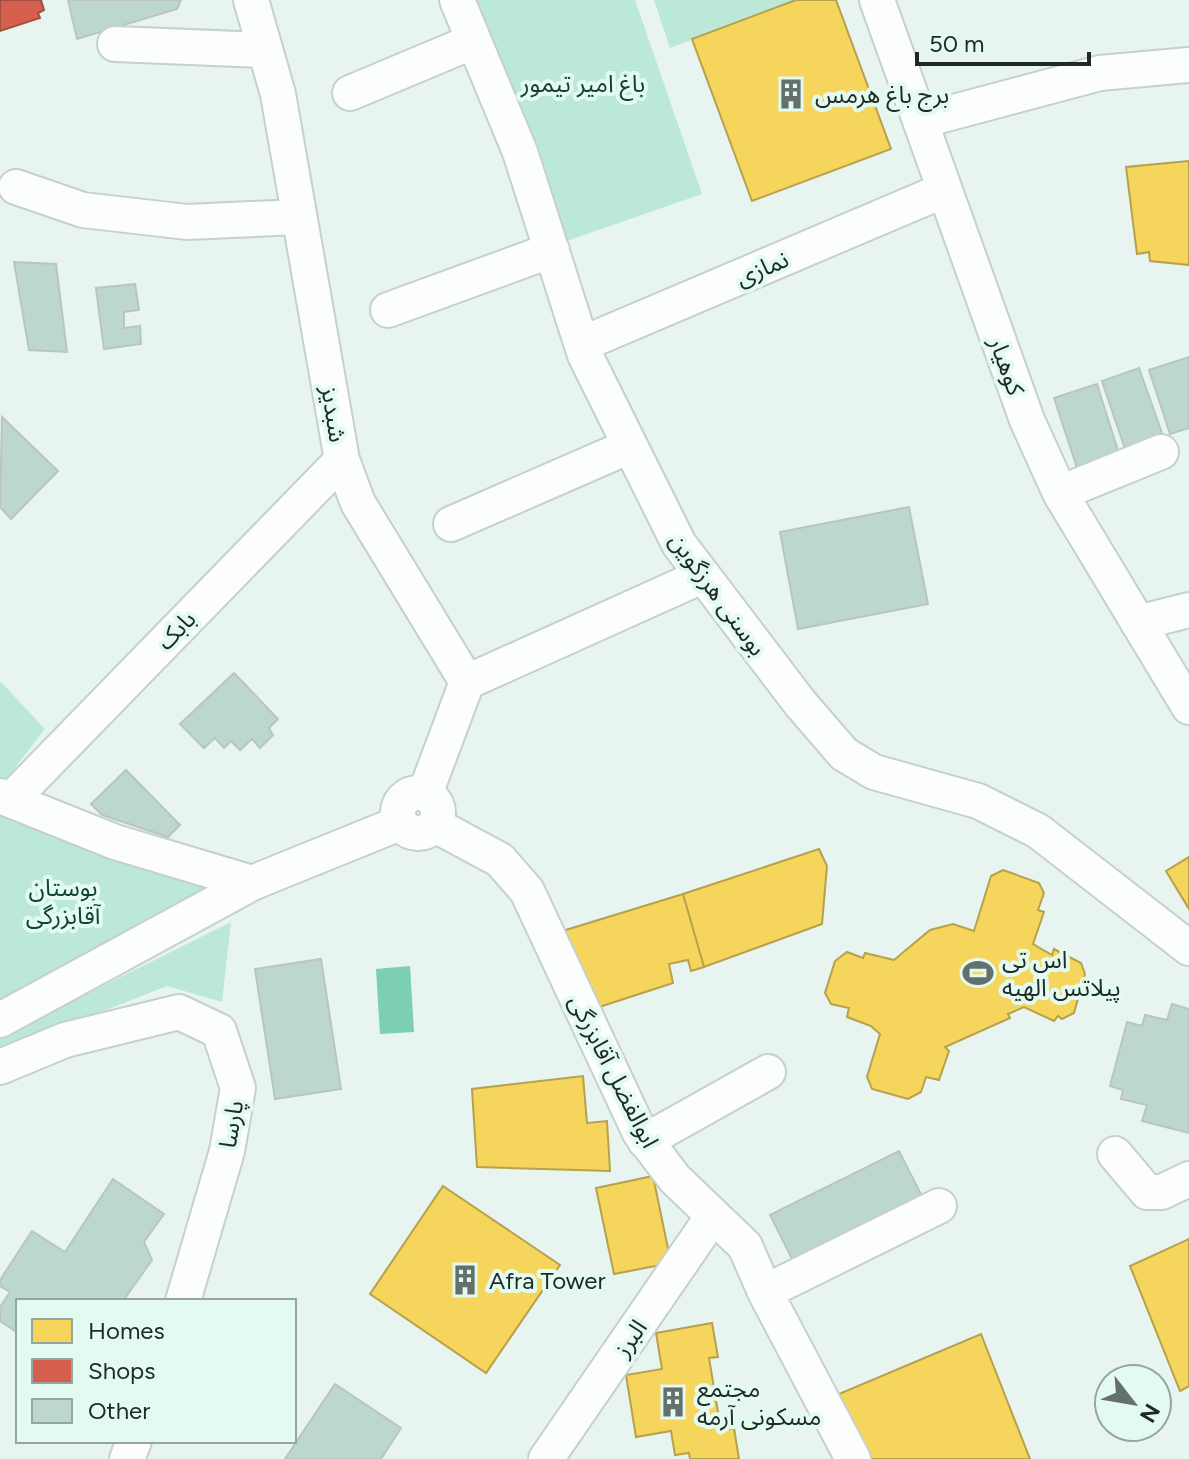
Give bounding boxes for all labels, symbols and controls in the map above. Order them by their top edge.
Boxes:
scale bar [917,16,1089,66]
text: 50 m [929,29,985,58]
park label: باغ امیر تیمور [520,69,645,101]
building icon: برج باغ هرمس [774,77,808,111]
place label: برج باغ هرمس [815,80,949,112]
street label: نمازی [731,244,793,292]
street label: کوهیار [983,332,1031,400]
street label: شبدیز [315,383,353,444]
street label: بوسنی هرزگوین [664,527,772,661]
street label: بابک [151,604,201,656]
park label: بوستان آقابزرگی [26,873,101,930]
place label: اس تی پیلاتس الهیه [1002,945,1121,1003]
sports icon: اس تی پیلاتس الهیه [961,956,995,990]
street label: ابوالفضل آقابزرگی [563,989,665,1153]
street label: پارسا [213,1098,251,1150]
building icon: Afra Tower [448,1263,482,1297]
place label: Afra Tower [489,1266,606,1295]
legend [16,1299,296,1443]
street label: البرز [607,1314,653,1363]
text: Homes [88,1316,165,1345]
text: Shops [88,1356,155,1385]
north arrow [1093,1363,1173,1443]
place label: مجتمع مسکونی آرمه [697,1374,821,1431]
building icon: مجتمع مسکونی آرمه [656,1385,690,1419]
text: Other [88,1396,150,1425]
text: N [1134,1399,1166,1427]

